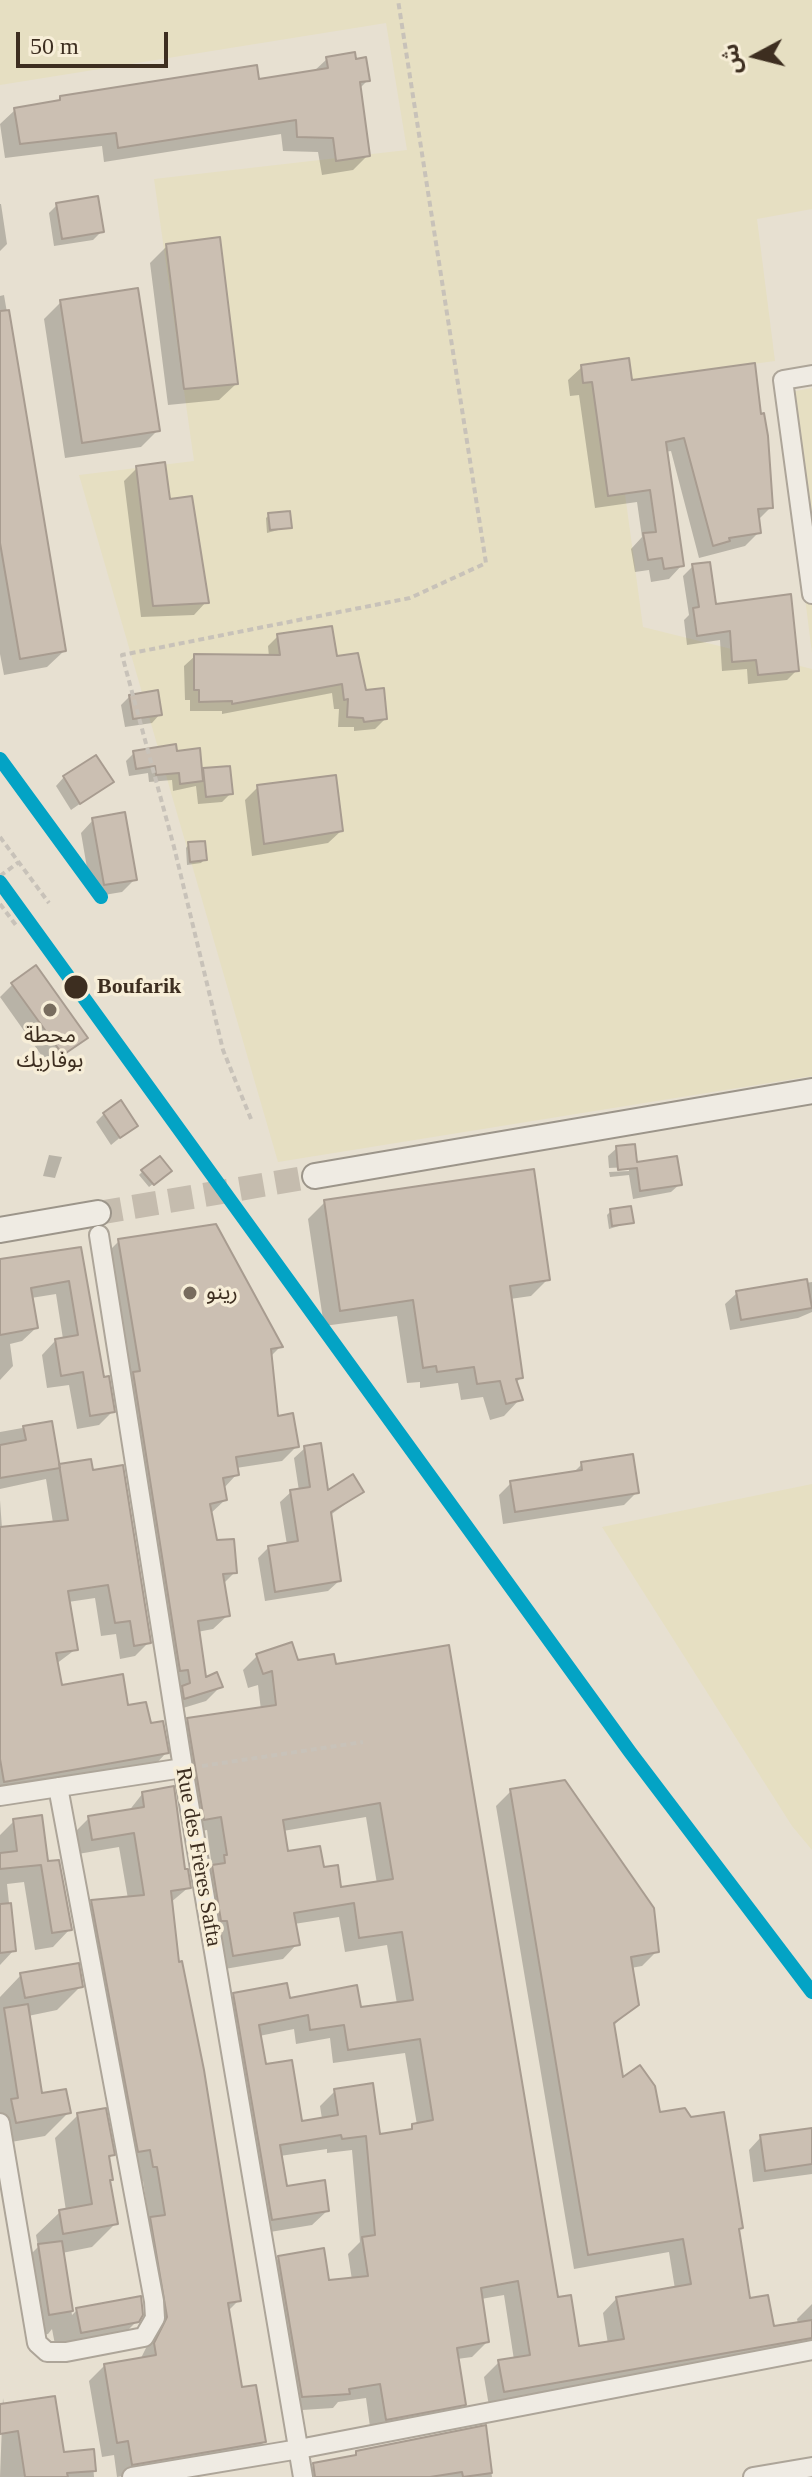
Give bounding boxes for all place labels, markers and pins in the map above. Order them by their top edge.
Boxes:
marker: Boufarik [62,973,90,1001]
place label: Boufarik [97,974,181,1000]
marker: محطة بوفاريك [41,1001,59,1019]
place label: محطة بوفاريك [17,1023,83,1074]
place label: رينو [206,1280,238,1306]
marker: رينو [181,1284,199,1302]

